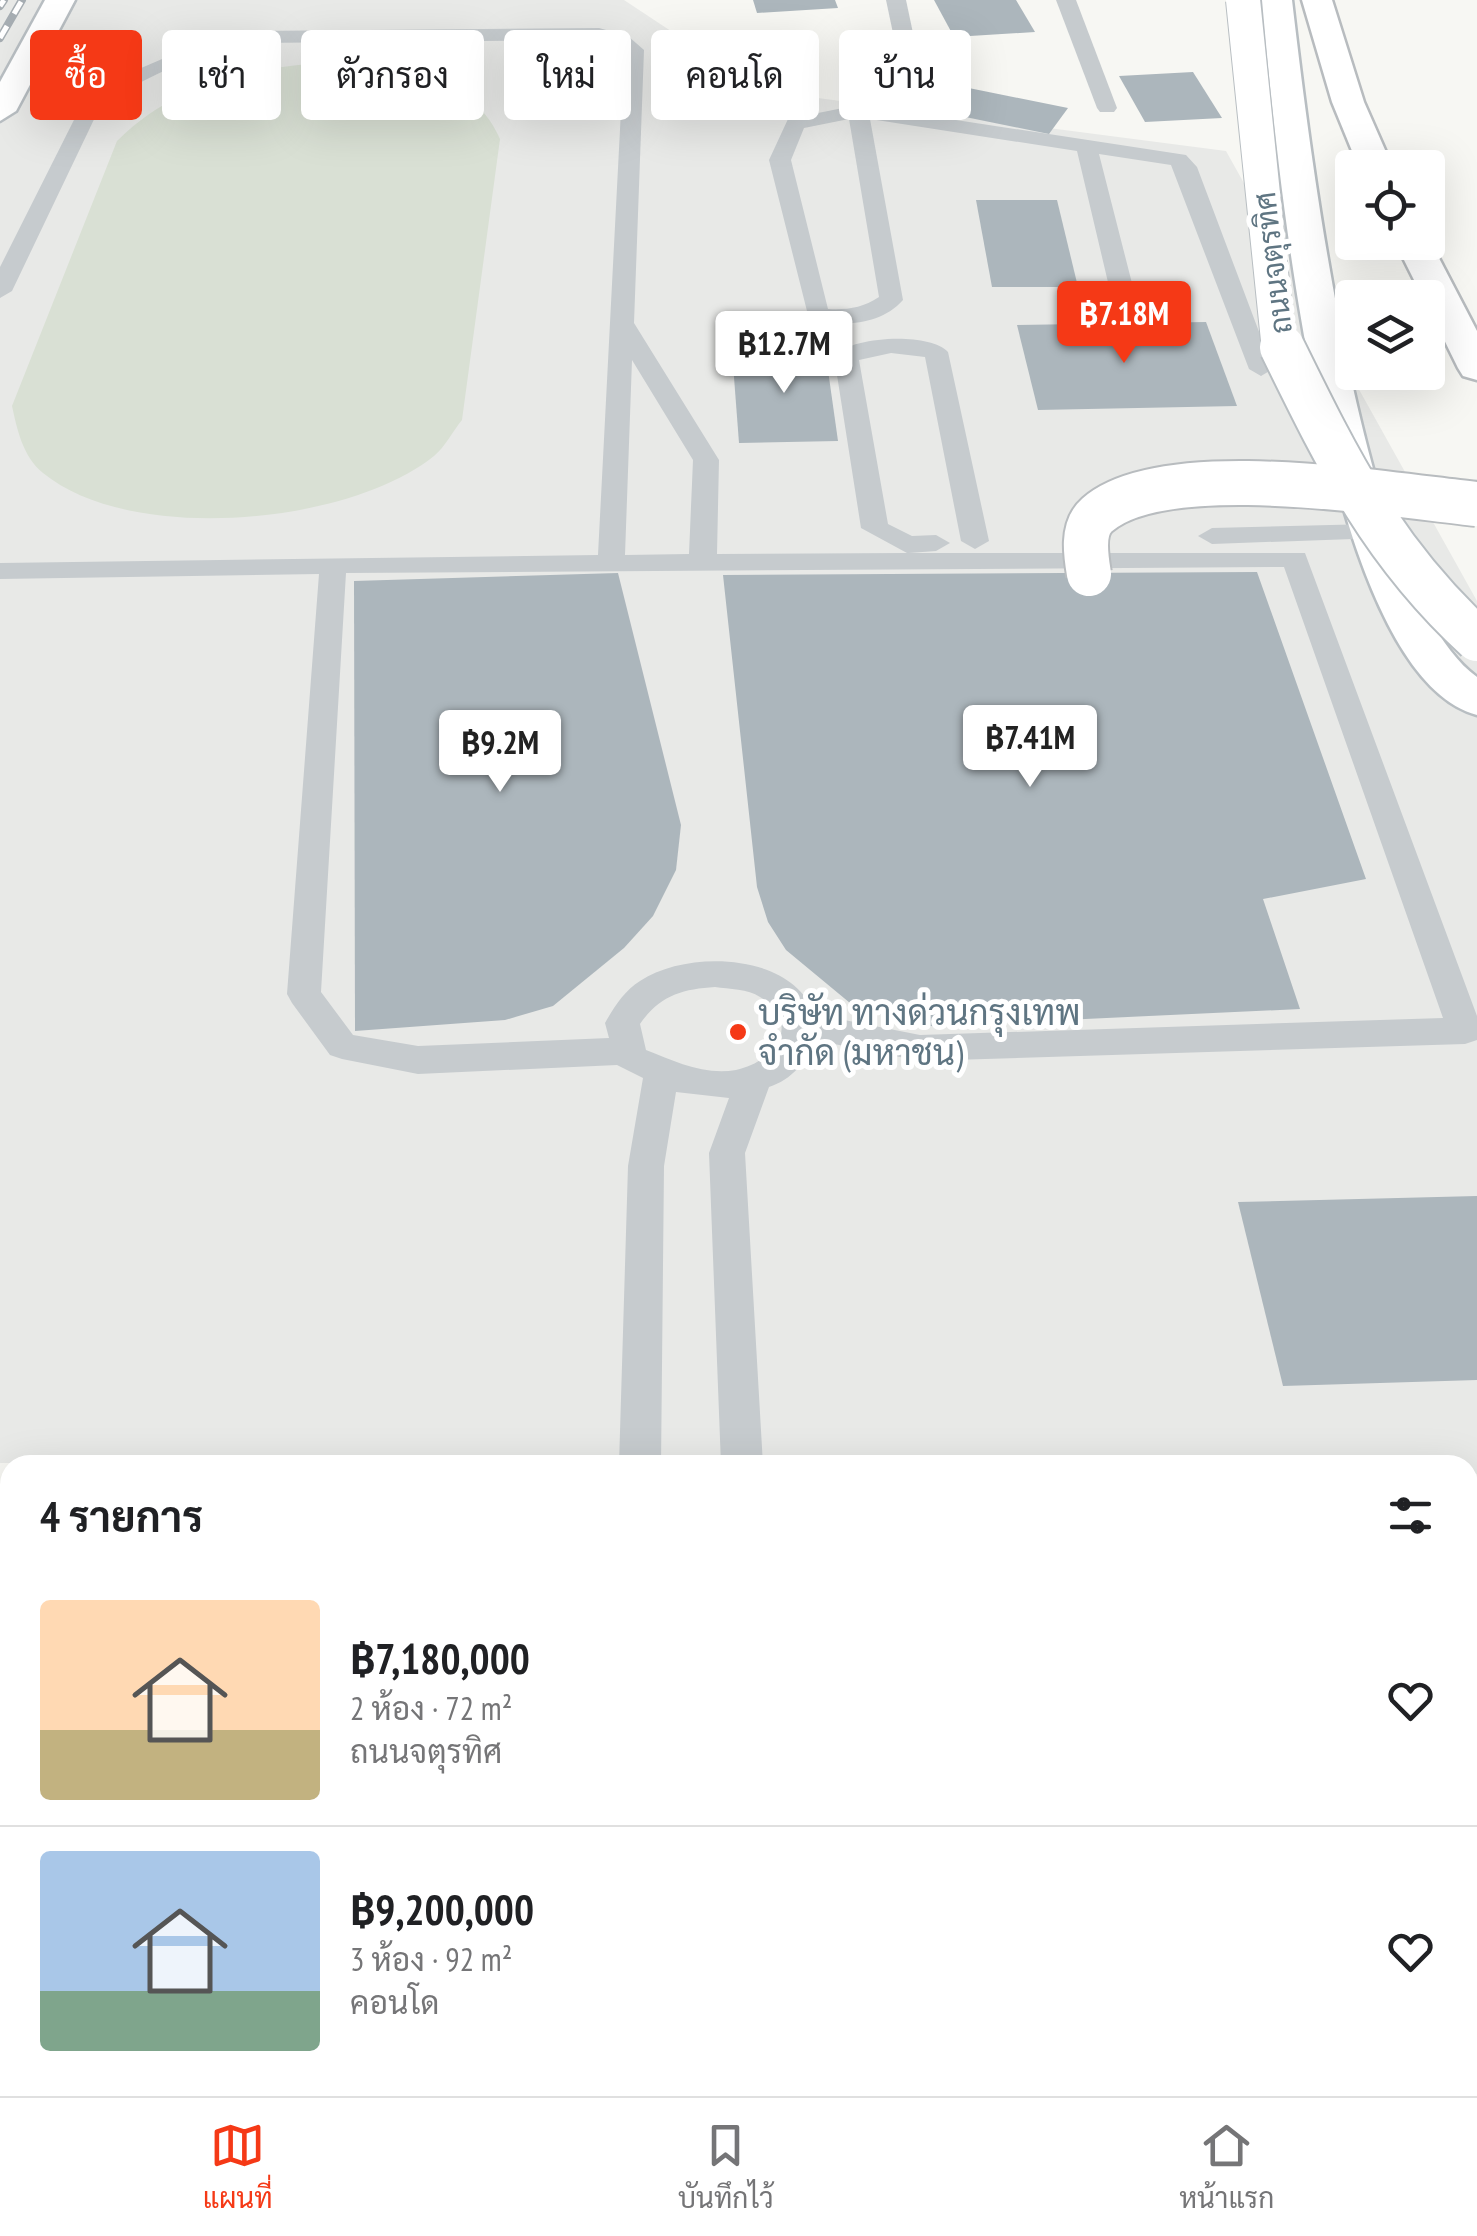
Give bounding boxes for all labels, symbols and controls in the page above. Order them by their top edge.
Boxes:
chip: ซื้อ [30,30,142,120]
chip: เช่า [162,30,281,120]
chip: ตัวกรอง [301,30,484,120]
chip: ใหม่ [504,30,631,120]
chip: คอนโด [651,30,819,120]
chip: บ้าน [839,30,971,120]
map controls [1335,150,1445,390]
button: locate [1335,150,1445,260]
street label: ถนนจตุรทิศ [1244,189,1303,336]
button: layers [1335,280,1445,390]
pin: ฿7.18M [1043,281,1205,366]
text: ฿7.18M [1079,292,1169,334]
pin: ฿12.7M [703,311,865,396]
text: ฿12.7M [737,322,831,364]
pin: ฿7.41M [949,705,1111,790]
pin: ฿9.2M [430,710,570,795]
text: ฿7.41M [985,716,1075,758]
text: ฿9.2M [461,721,539,763]
place label: บริษัท ทางด่วนกรุงเทพ จำกัด (มหาชน) [758,989,1080,1075]
marker: บริษัท ทางด่วนกรุงเทพ จำกัด (มหาชน) [727,1021,749,1043]
icon: filters [1383,1488,1438,1543]
text: 4 รายการ [40,1489,203,1544]
text: ฿7,180,000 [350,1631,530,1686]
icon: home [120,1640,240,1760]
icon: heart [1383,1673,1438,1728]
text: 2 ห้อง · 72 m² [350,1687,512,1729]
text: ถนนจตุรทิศ [350,1730,502,1772]
text: ฿9,200,000 [350,1882,534,1937]
icon: home [120,1891,240,2011]
icon: heart [1383,1924,1438,1979]
text: 3 ห้อง · 92 m² [350,1938,512,1980]
text: คอนโด [350,1981,440,2023]
tab: แผนที่ [203,2118,273,2216]
tab: บันทึกไว้ [678,2118,774,2216]
tab: หน้าแรก [1179,2118,1274,2216]

